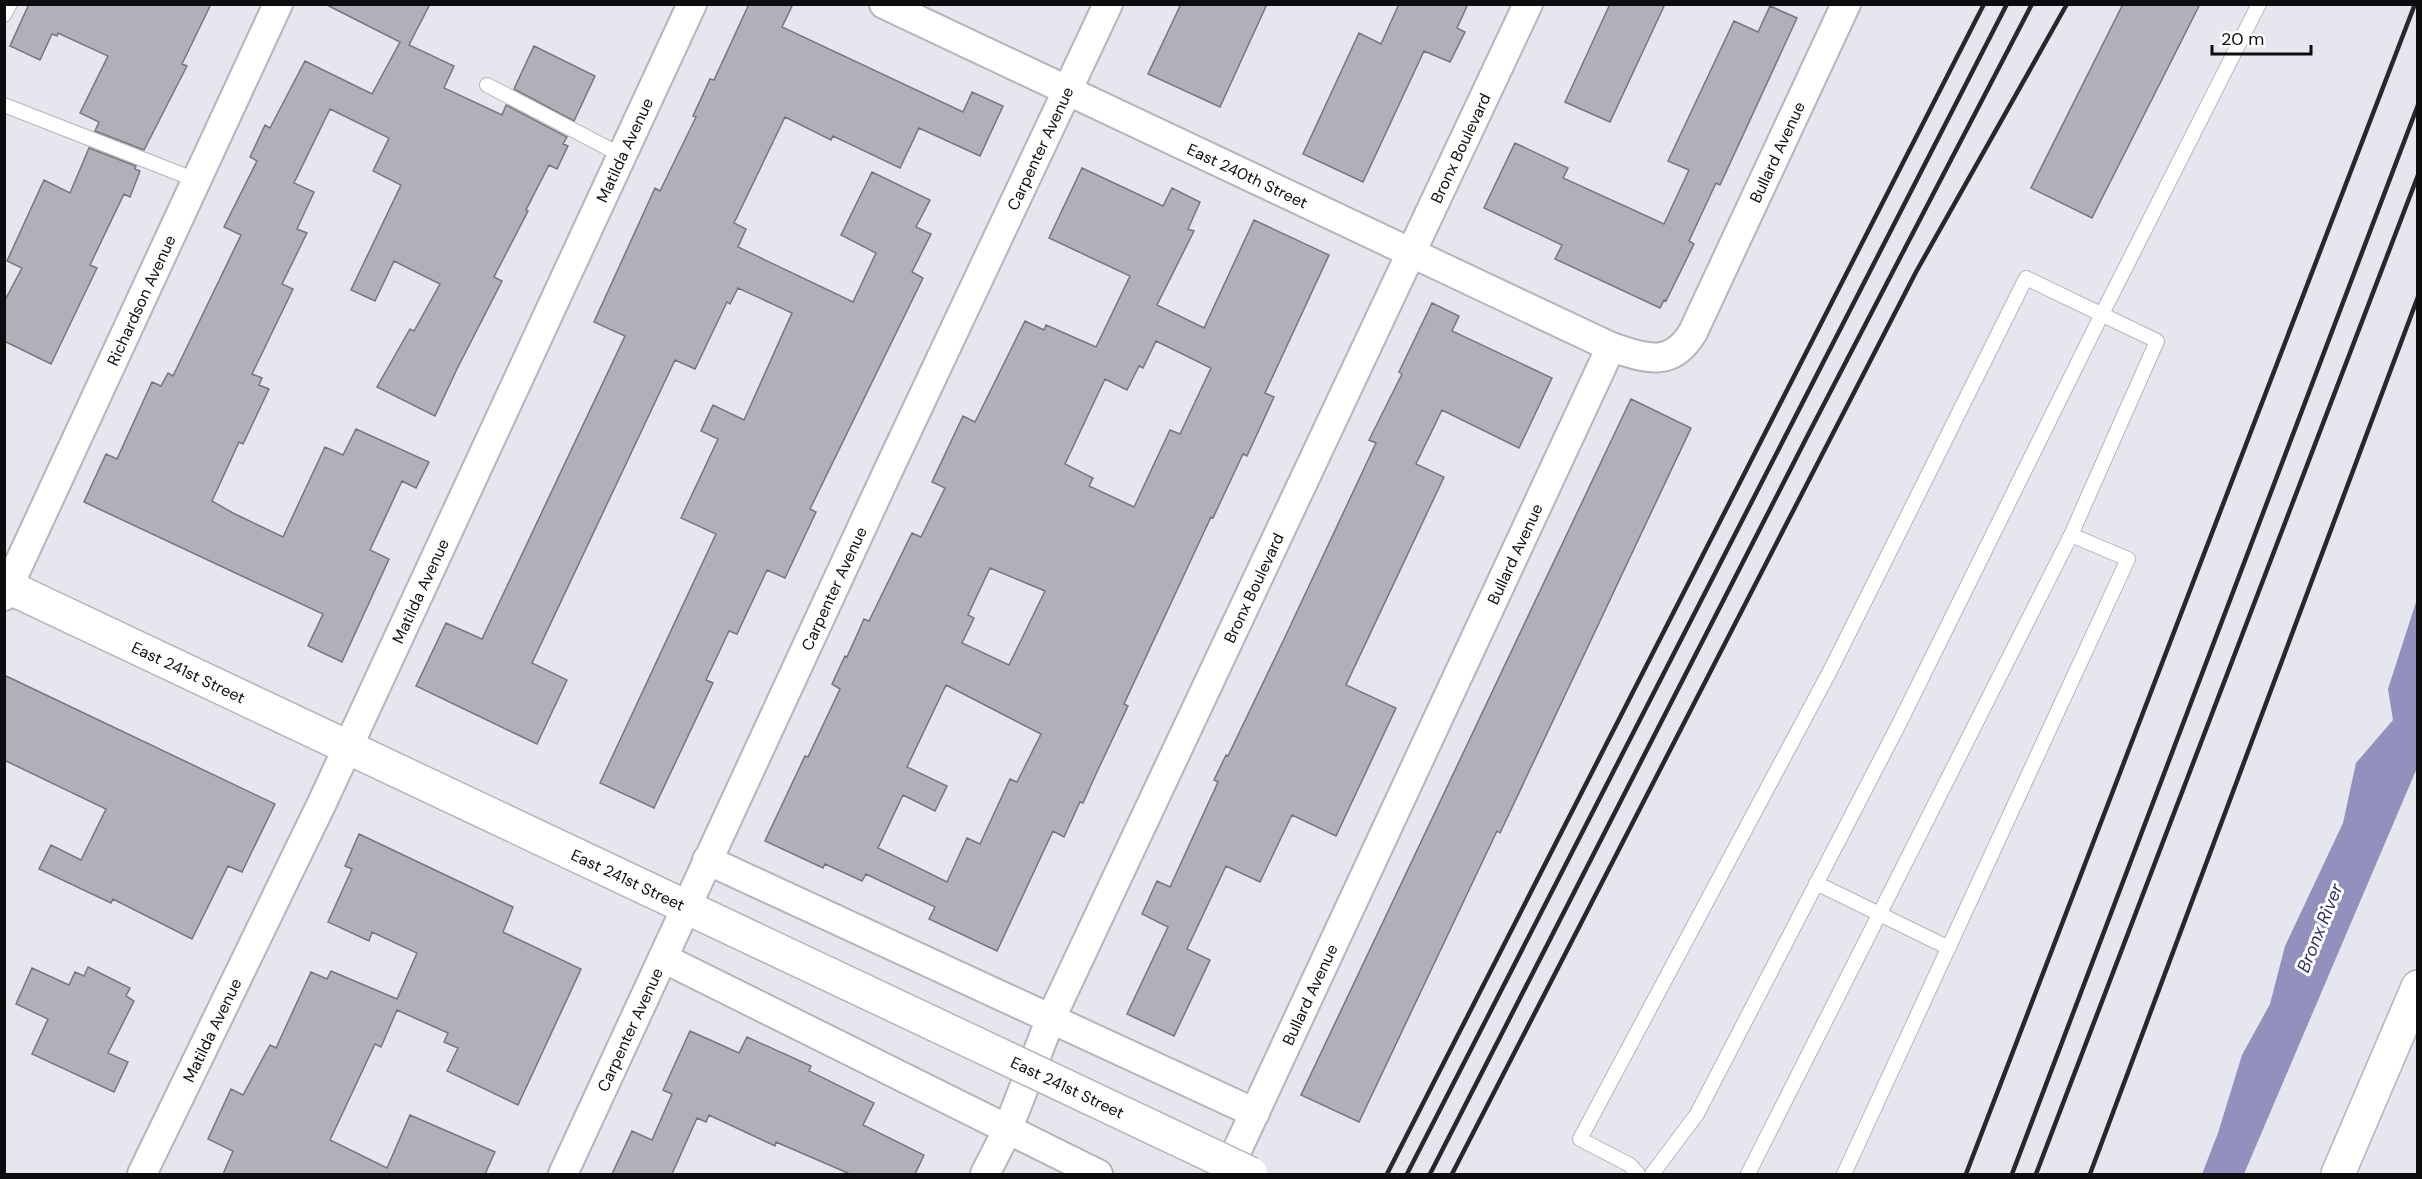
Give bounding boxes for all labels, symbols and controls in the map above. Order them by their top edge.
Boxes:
scale bar [2212,18,2311,56]
text: 20 m [2221,27,2264,51]
street label: Carpenter Avenue [1002,83,1078,214]
street label: Bronx Boulevard [1425,90,1495,206]
street label: Matilda Avenue [591,94,658,206]
street label: Bullard Avenue [1744,98,1810,206]
street label: East 240th Street [1184,138,1311,213]
street label: Richardson Avenue [102,232,180,369]
street label: Bullard Avenue [1482,500,1547,608]
street label: Carpenter Avenue [796,523,871,654]
street label: Bronx Boulevard [1218,529,1288,646]
street label: Matilda Avenue [387,535,453,647]
street label: East 241st Street [128,636,249,708]
street label: East 241st Street [568,844,688,915]
water label: Bronx River [2291,879,2349,976]
street label: Bullard Avenue [1277,941,1342,1048]
street label: Carpenter Avenue [592,964,667,1095]
street label: Matilda Avenue [178,975,246,1086]
street label: East 241st Street [1007,1051,1128,1123]

